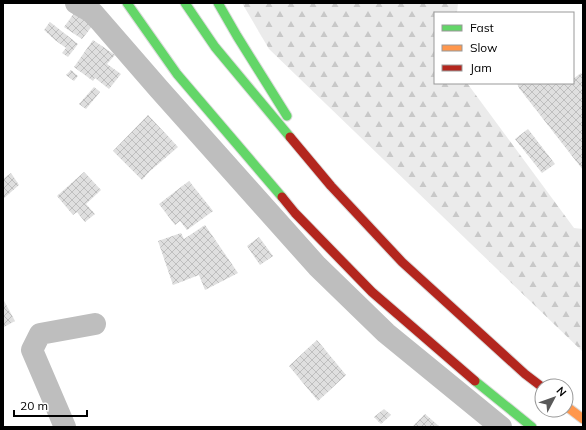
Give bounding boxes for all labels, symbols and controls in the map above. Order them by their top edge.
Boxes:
legend [434,12,574,84]
text: Fast [470,20,494,35]
text: Slow [470,40,498,55]
text: Jam [470,60,492,75]
north arrow [534,378,574,418]
text: N [554,384,570,399]
scale bar [14,392,87,418]
text: 20 m [20,398,48,413]

